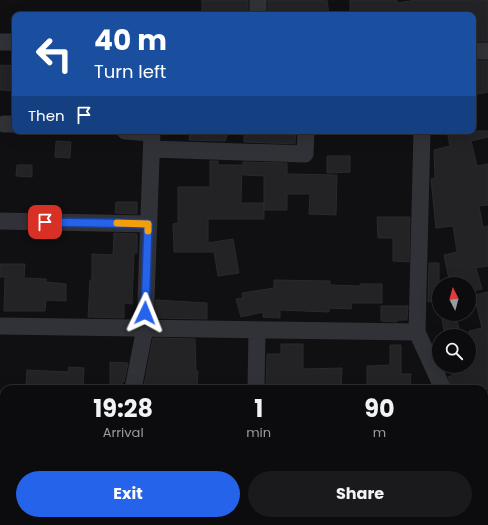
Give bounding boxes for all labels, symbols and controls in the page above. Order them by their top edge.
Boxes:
text: 40 m [94,21,167,60]
icon: left [28,28,80,80]
text: Turn left [94,59,166,84]
icon: arrive [73,104,95,126]
text: Then [28,105,65,126]
pin [28,205,62,239]
icon: arrive [34,211,56,233]
north arrow [432,277,476,321]
map controls [432,277,476,373]
position arrow [124,292,166,334]
button: search [432,329,476,373]
text: 19:28 [93,392,153,425]
text: 1 [254,392,263,425]
text: 90 [364,392,395,425]
text: Arrival [103,423,144,442]
text: min [246,423,271,442]
text: m [373,423,386,442]
button: Exit [16,471,240,517]
button: Share [248,471,472,517]

